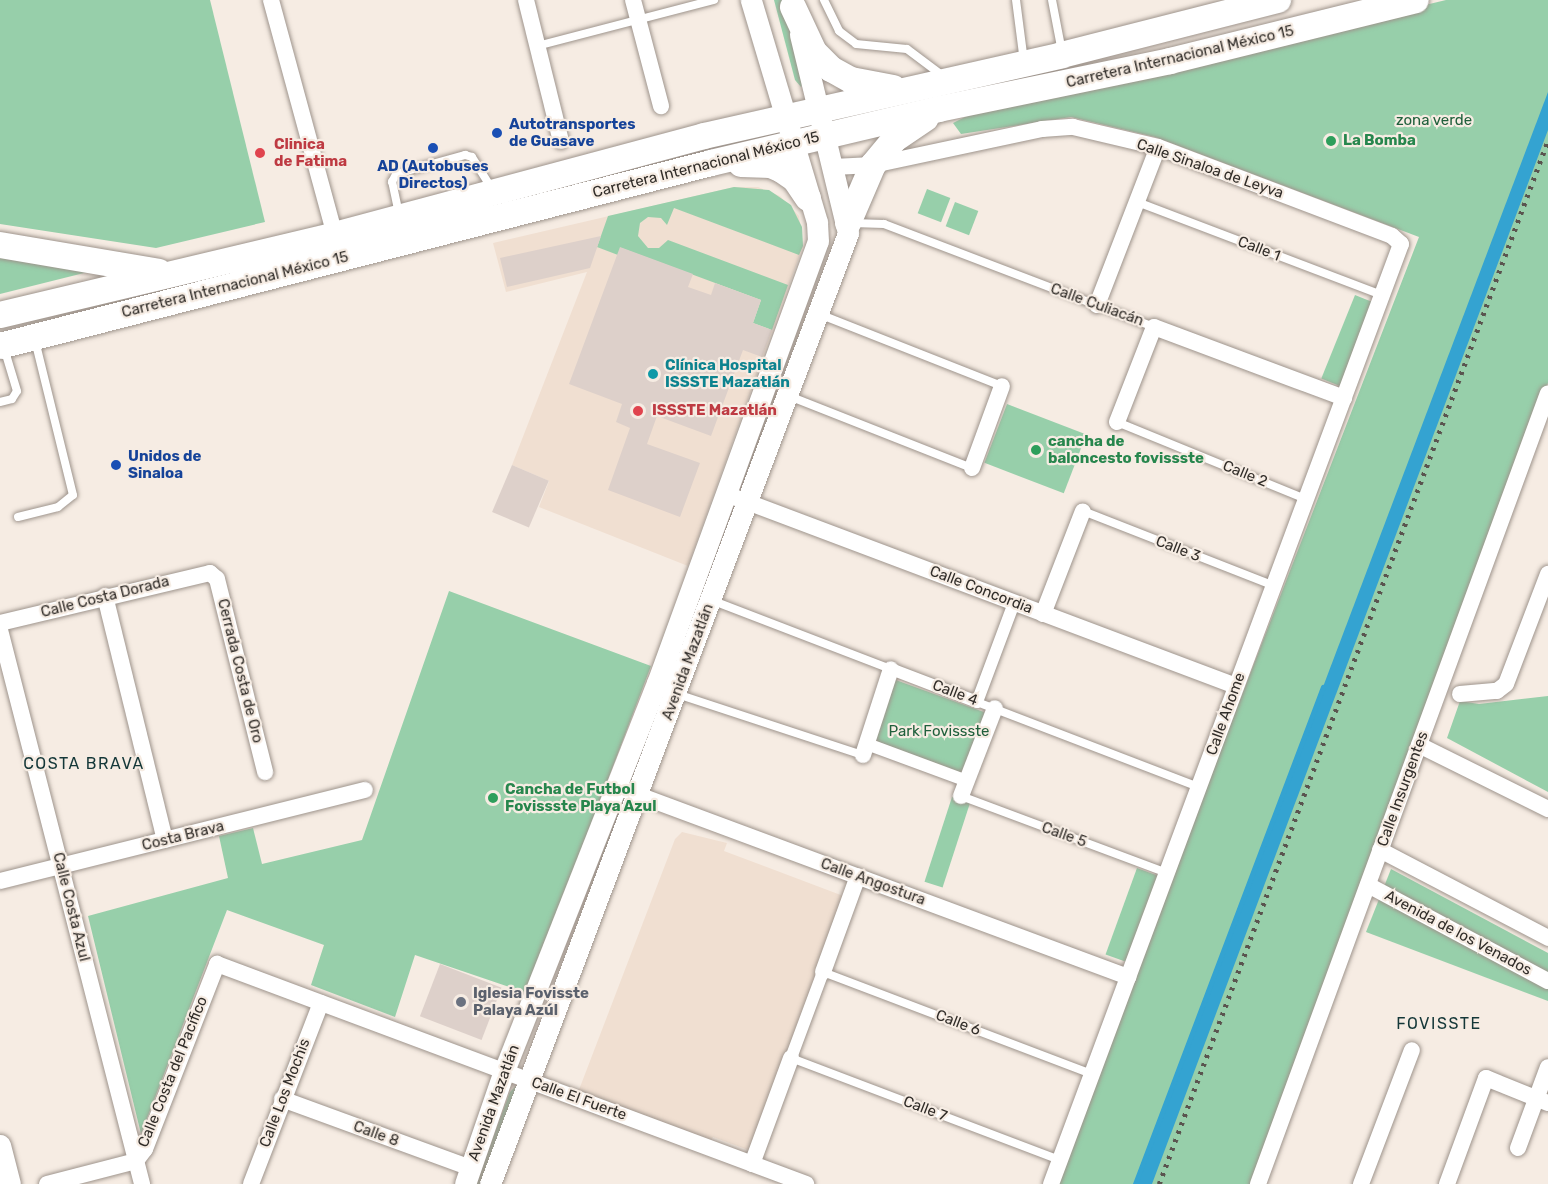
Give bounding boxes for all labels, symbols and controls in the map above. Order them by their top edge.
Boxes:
street label: Carretera Internacional México 15 [1064,22,1296,92]
park label: zona verde [1396,112,1472,130]
place label: Autotransportes de Guasave [509,115,636,150]
marker: Autotransportes de Guasave [490,126,504,140]
street label: Carretera Internacional México 15 [591,128,821,202]
place label: La Bomba [1343,132,1416,150]
marker: La Bomba [1324,134,1338,148]
place label: Clinica de Fatima [274,135,347,170]
street label: Calle Sinaloa de Leyva [1134,135,1286,203]
marker: AD (Autobuses Directos) [426,141,440,155]
marker: Clinica de Fatima [251,144,269,162]
place label: AD (Autobuses Directos) [377,157,489,192]
street label: Calle 1 [1235,233,1283,265]
street label: Carretera Internacional México 15 [120,248,350,322]
street label: Calle Culiacán [1048,280,1146,330]
place label: Clínica Hospital ISSSTE Mazatlán [665,356,790,391]
marker: Clínica Hospital ISSSTE Mazatlán [646,367,660,381]
marker: ISSSTE Mazatlán [629,402,647,420]
place label: ISSSTE Mazatlán [652,402,777,420]
place label: cancha de baloncesto fovissste [1048,432,1204,467]
marker: cancha de baloncesto fovissste [1029,443,1043,457]
place label: Unidos de Sinaloa [128,447,201,482]
street label: Calle 2 [1220,457,1270,491]
marker: Unidos de Sinaloa [109,458,123,472]
street label: Calle 3 [1153,532,1203,566]
street label: Calle Concordia [927,562,1035,618]
street label: Calle Costa Dorada [39,572,171,622]
street label: Cerrada Costa de Oro [213,597,267,745]
street label: Avenida Mazatlán [659,601,717,723]
street label: Calle Ahome [1203,670,1249,758]
street label: Calle 4 [930,676,980,710]
park label: Park Fovissste [889,723,989,741]
street label: Calle Insurgentes [1374,729,1432,849]
district label: COSTA BRAVA [23,754,145,774]
place label: Cancha de Futbol Fovissste Playa Azul [505,780,657,815]
marker: Cancha de Futbol Fovissste Playa Azul [486,791,500,805]
street label: Costa Brava [140,817,226,855]
street label: Calle 5 [1039,819,1089,851]
street label: Calle Costa Azul [49,850,93,964]
street label: Calle Angostura [818,855,928,909]
street label: Avenida de los Venados [1381,887,1535,979]
place label: Iglesia Fovisste Palaya Azúl [473,984,589,1019]
street label: Calle Costa del Pacífico [134,994,212,1150]
marker: Iglesia Fovisste Palaya Azúl [454,995,468,1009]
street label: Calle 6 [933,1006,983,1040]
district label: FOVISSTE [1396,1014,1482,1034]
street label: Calle Los Mochis [256,1036,314,1150]
street label: Avenida Mazatlán [465,1042,523,1164]
street label: Calle El Fuerte [529,1073,629,1125]
street label: Calle 7 [901,1092,949,1126]
street label: Calle 8 [351,1117,401,1151]

